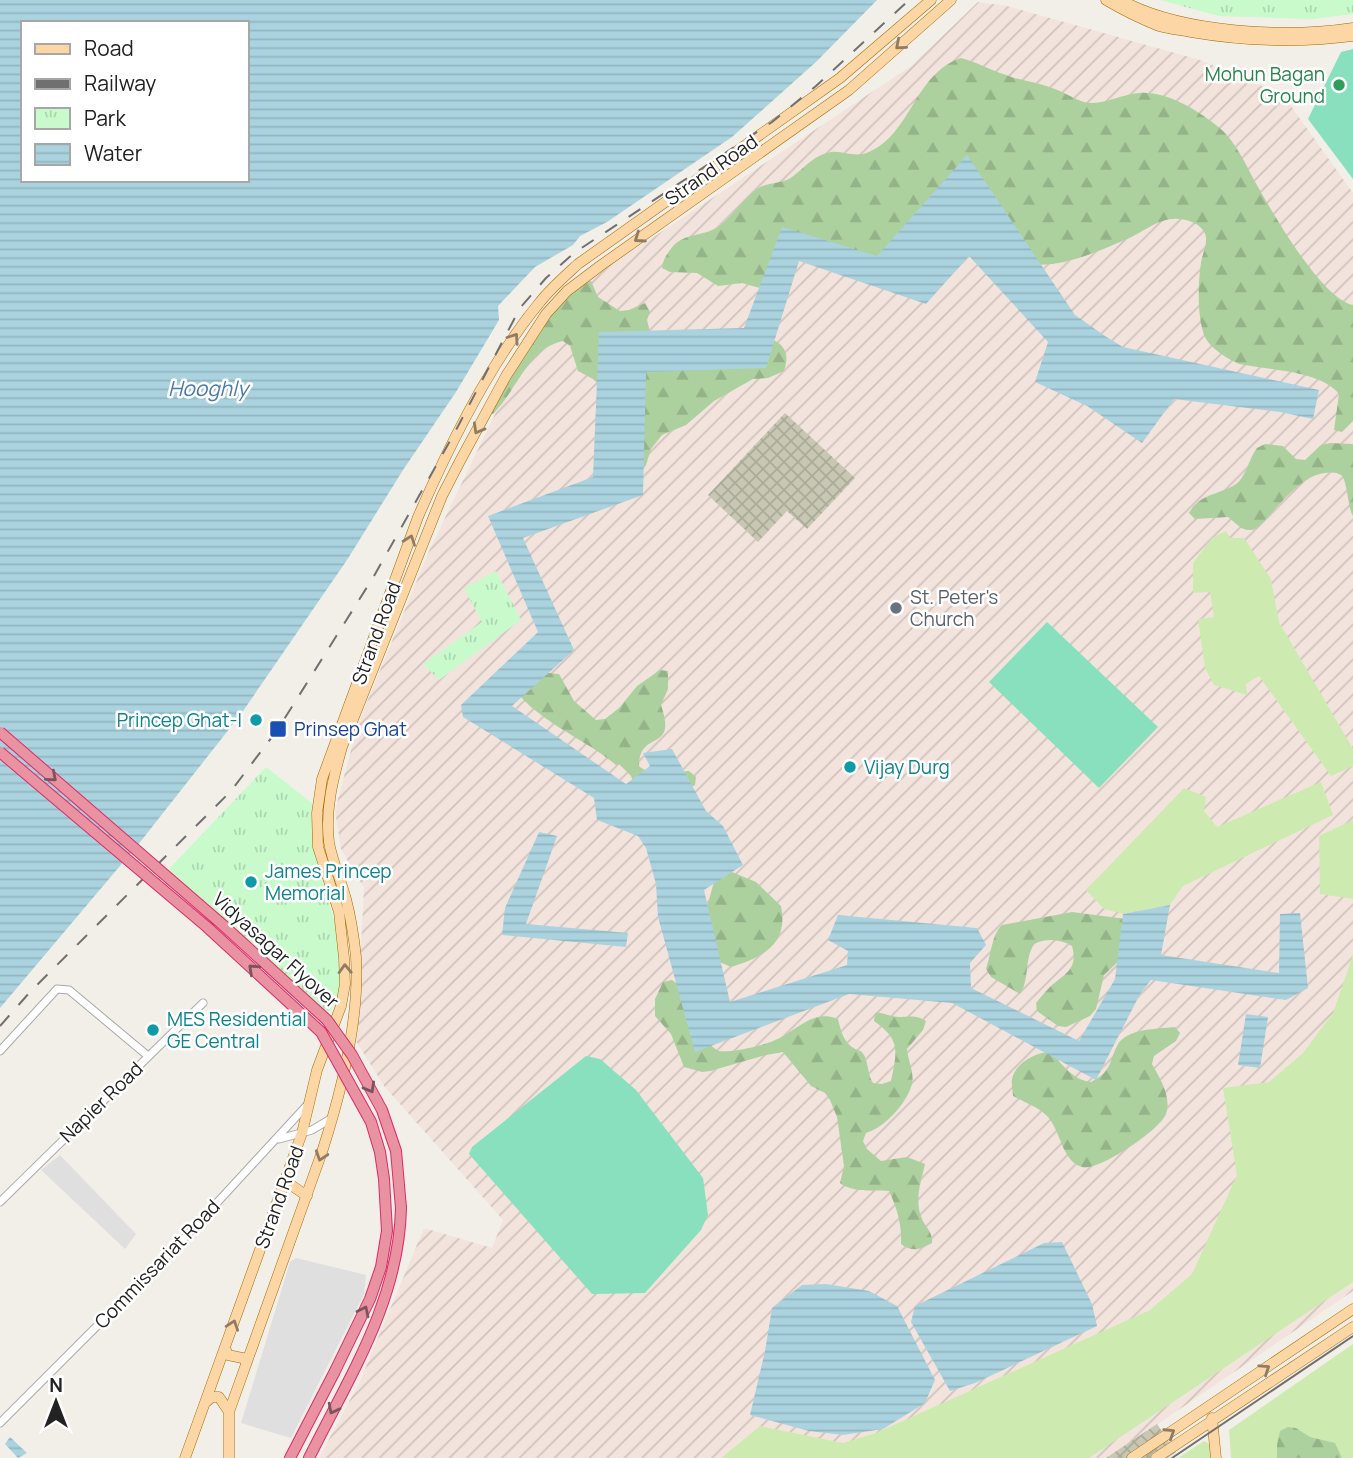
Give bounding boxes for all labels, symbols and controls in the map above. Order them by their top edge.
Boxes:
legend [21,21,248,182]
text: Road [84,34,134,62]
one-way arrow [895,37,908,49]
place label: Mohun Bagan Ground [1205,61,1325,109]
text: Railway [84,69,156,97]
marker: Mohun Bagan Ground [1331,77,1347,93]
text: Park [84,104,126,132]
street label: Strand Road [659,128,763,212]
text: Water [84,139,143,167]
one-way arrow [634,230,647,242]
one-way arrow [506,333,519,346]
water label: Hooghly [168,374,251,402]
one-way arrow [473,422,486,435]
one-way arrow [401,535,415,547]
street label: Strand Road [345,578,407,688]
place label: St. Peter's Church [910,584,998,632]
marker: St. Peter's Church [888,600,904,616]
place label: Princep Ghat-I [117,707,242,733]
marker: Princep Ghat-I [248,712,264,728]
place label: Prinsep Ghat [294,716,407,742]
marker: Prinsep Ghat [268,719,288,739]
place label: Vijay Durg [864,754,950,780]
marker: Vijay Durg [842,759,858,775]
one-way arrow [43,769,56,781]
place label: James Princep Memorial [265,858,392,906]
marker: James Princep Memorial [243,874,259,890]
street label: Vidyasagar Flyover [207,886,345,1014]
one-way arrow [337,963,352,974]
one-way arrow [248,965,261,978]
place label: MES Residential GE Central [167,1006,307,1054]
marker: MES Residential GE Central [145,1022,161,1038]
street label: Napier Road [54,1056,148,1148]
one-way arrow [362,1081,375,1093]
street label: Strand Road [248,1142,310,1252]
one-way arrow [315,1150,329,1162]
street label: Commissariat Road [89,1194,225,1334]
one-way arrow [356,1306,370,1318]
one-way arrow [225,1319,239,1331]
one-way arrow [1257,1365,1270,1377]
north arrow [21,1367,91,1437]
text: N [49,1372,63,1398]
one-way arrow [328,1402,342,1414]
one-way arrow [1163,1428,1176,1441]

